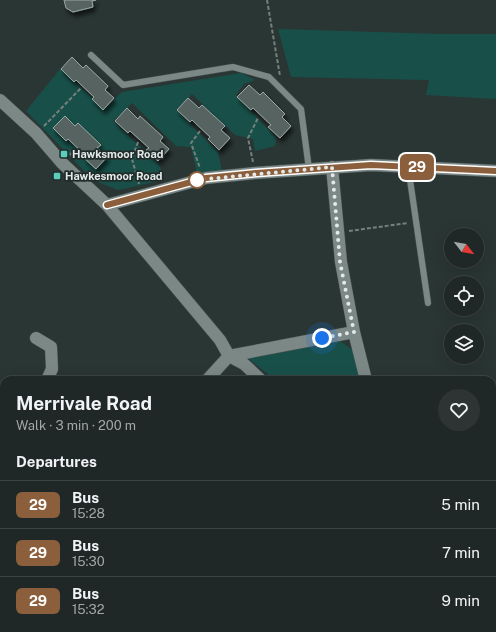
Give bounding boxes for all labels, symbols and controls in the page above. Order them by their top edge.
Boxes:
place label: Hawksmoor Road [72,148,163,160]
marker: Hawksmoor Road [59,149,69,159]
line badge: 29 [399,154,435,180]
text: 29 [408,159,426,175]
place label: Hawkesmoor Road [65,170,163,182]
marker: Hawkesmoor Road [52,171,62,181]
unlabelled marker [188,171,206,189]
north arrow [444,228,484,268]
map controls [444,228,484,364]
button: locate [444,276,484,316]
button: layers [444,324,484,364]
your location [312,328,332,348]
button: heart [438,389,480,431]
text: Merrivale Road [16,392,152,414]
text: Walk · 3 min · 200 m [16,418,136,433]
text: Departures [16,453,97,470]
text: Bus [72,489,99,506]
text: 5 min [441,496,480,513]
text: 29 [29,497,47,513]
text: 15:28 [72,506,105,521]
text: Bus [72,537,99,554]
text: 7 min [442,544,480,561]
text: 29 [29,545,47,561]
text: 15:30 [72,554,105,569]
text: Bus [72,585,99,602]
text: 9 min [442,592,480,609]
text: 29 [29,593,47,609]
text: 15:32 [72,602,105,617]

